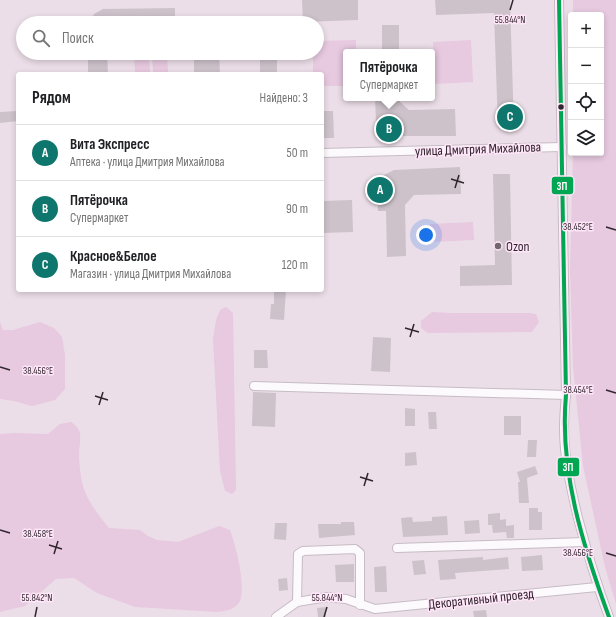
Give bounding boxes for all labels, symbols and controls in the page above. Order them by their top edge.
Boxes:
map controls [568,12,604,156]
button: + [568,12,604,48]
text: 55.844°N [495,14,525,26]
search box [16,16,324,60]
icon: search [30,27,52,49]
text: Поиск [62,29,94,48]
button: − [568,48,604,84]
popup [343,49,435,101]
text: Пятёрочка [360,58,418,77]
text: Супермаркет [360,77,418,93]
button: locate [568,84,604,120]
text: Рядом [32,88,71,108]
text: Найдено: 3 [260,90,308,106]
pin: C [497,102,523,132]
unlabelled marker [556,102,566,112]
pin: B [376,114,402,144]
button: layers [568,120,604,156]
text: Вита Экспресс [70,135,150,154]
street label: улица Дмитрия Михайлова [415,138,541,160]
text: A [42,145,48,161]
text: 50 m [287,145,308,161]
text: Аптека · улица Дмитрия Михайлова [70,154,225,170]
pin: A [367,175,393,205]
line badge: 3П [551,176,574,195]
text: 3П [557,180,568,193]
text: Пятёрочка [70,191,128,210]
text: B [42,201,48,217]
text: 90 m [286,201,308,217]
text: Супермаркет [70,210,128,226]
text: 38.452°E [563,221,593,233]
your location [416,225,436,245]
place label: Ozon [506,238,530,255]
marker: Ozon [493,241,503,251]
text: Красное&Белое [70,247,157,266]
text: C [42,257,48,273]
text: 120 m [282,257,308,273]
text: Магазин · улица Дмитрия Михайлова [70,266,231,282]
text: 38.456°E [23,365,53,377]
text: 38.454°E [563,384,593,396]
line badge: 3П [557,457,580,477]
text: 3П [563,461,574,474]
text: 38.458°E [23,528,53,540]
text: 38.456°E [563,547,593,559]
street label: Декоративный проезд [427,585,535,613]
text: 55.842°N [22,592,52,604]
text: 55.844°N [312,592,342,604]

